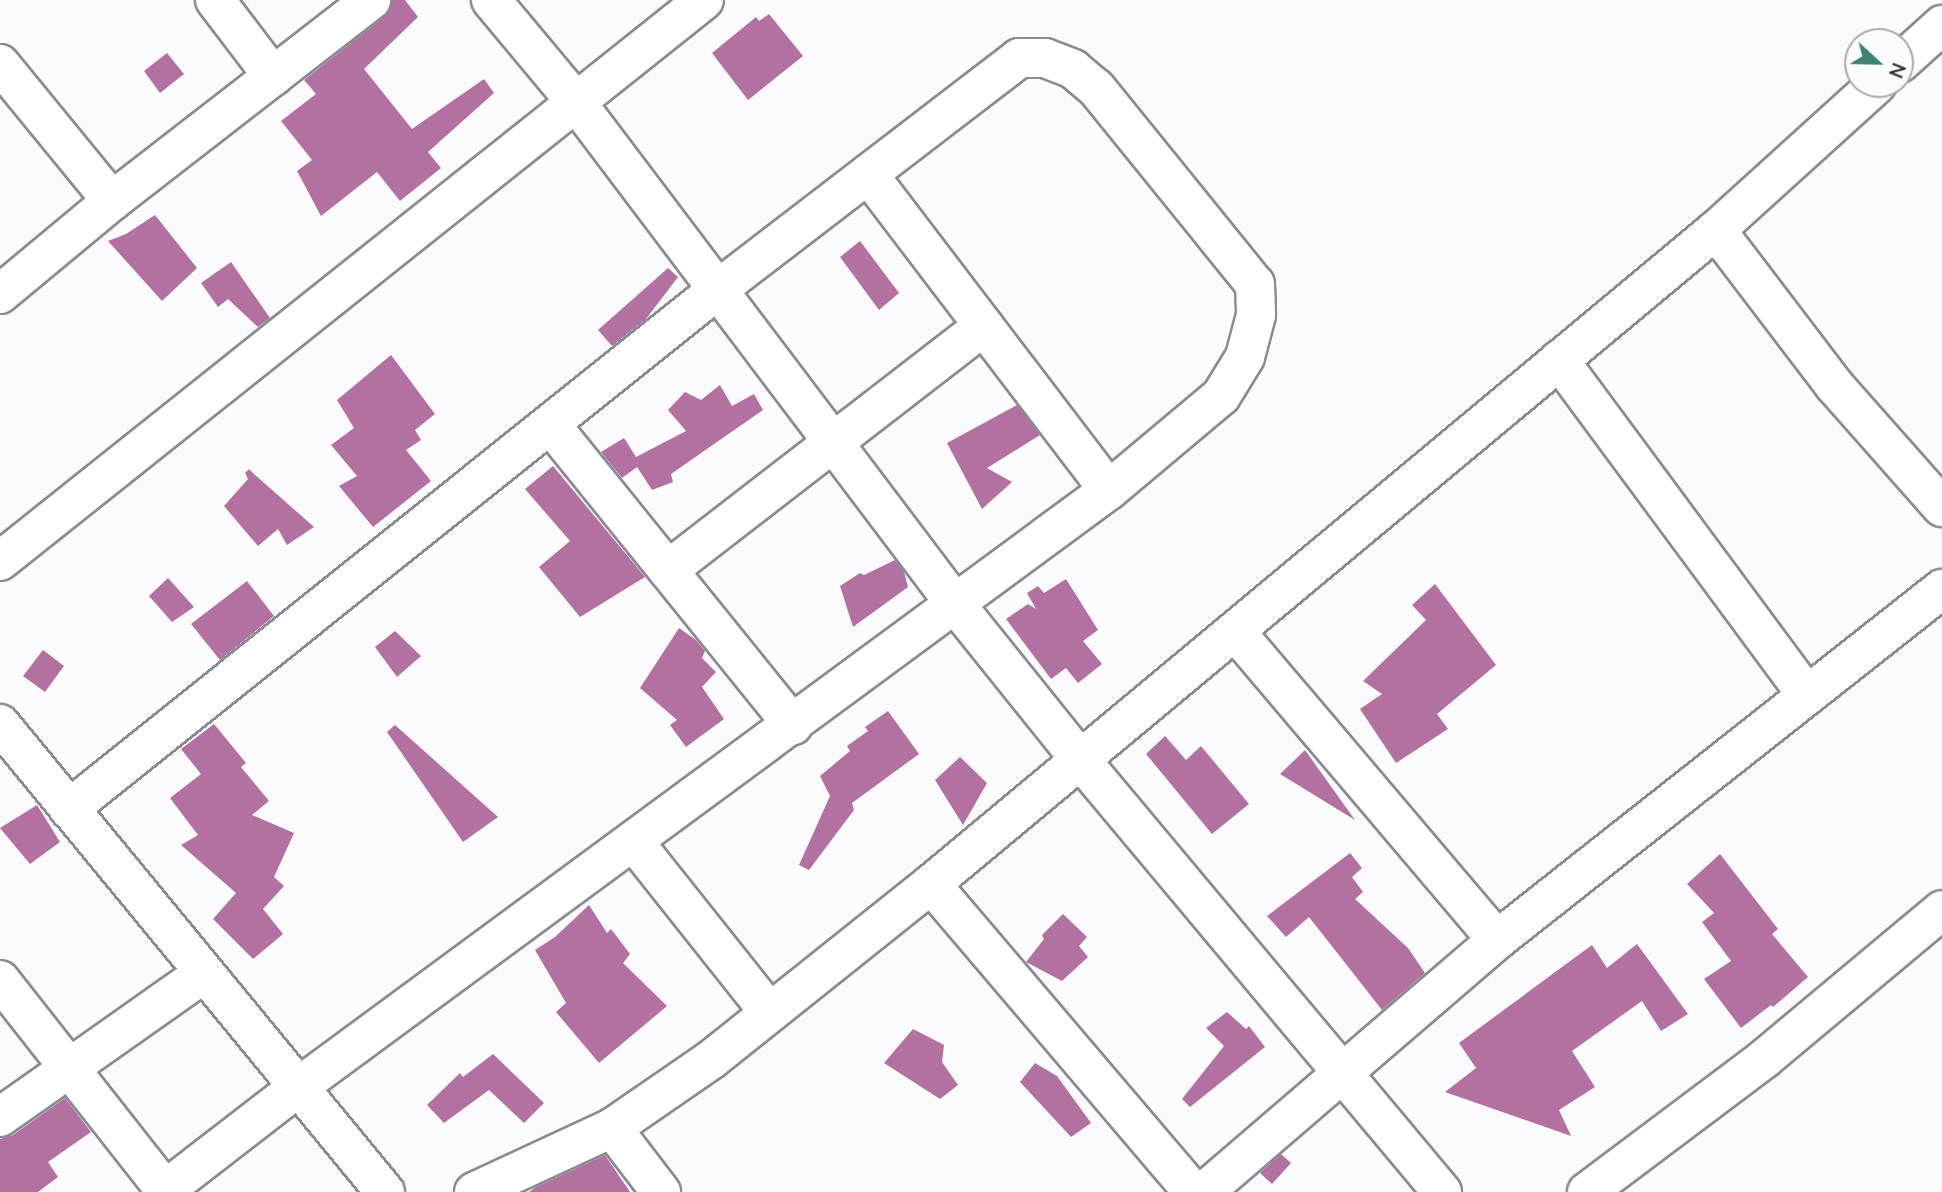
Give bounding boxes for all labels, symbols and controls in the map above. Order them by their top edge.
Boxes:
north arrow [1844,28,1914,98]
text: N [1882,59,1911,82]

